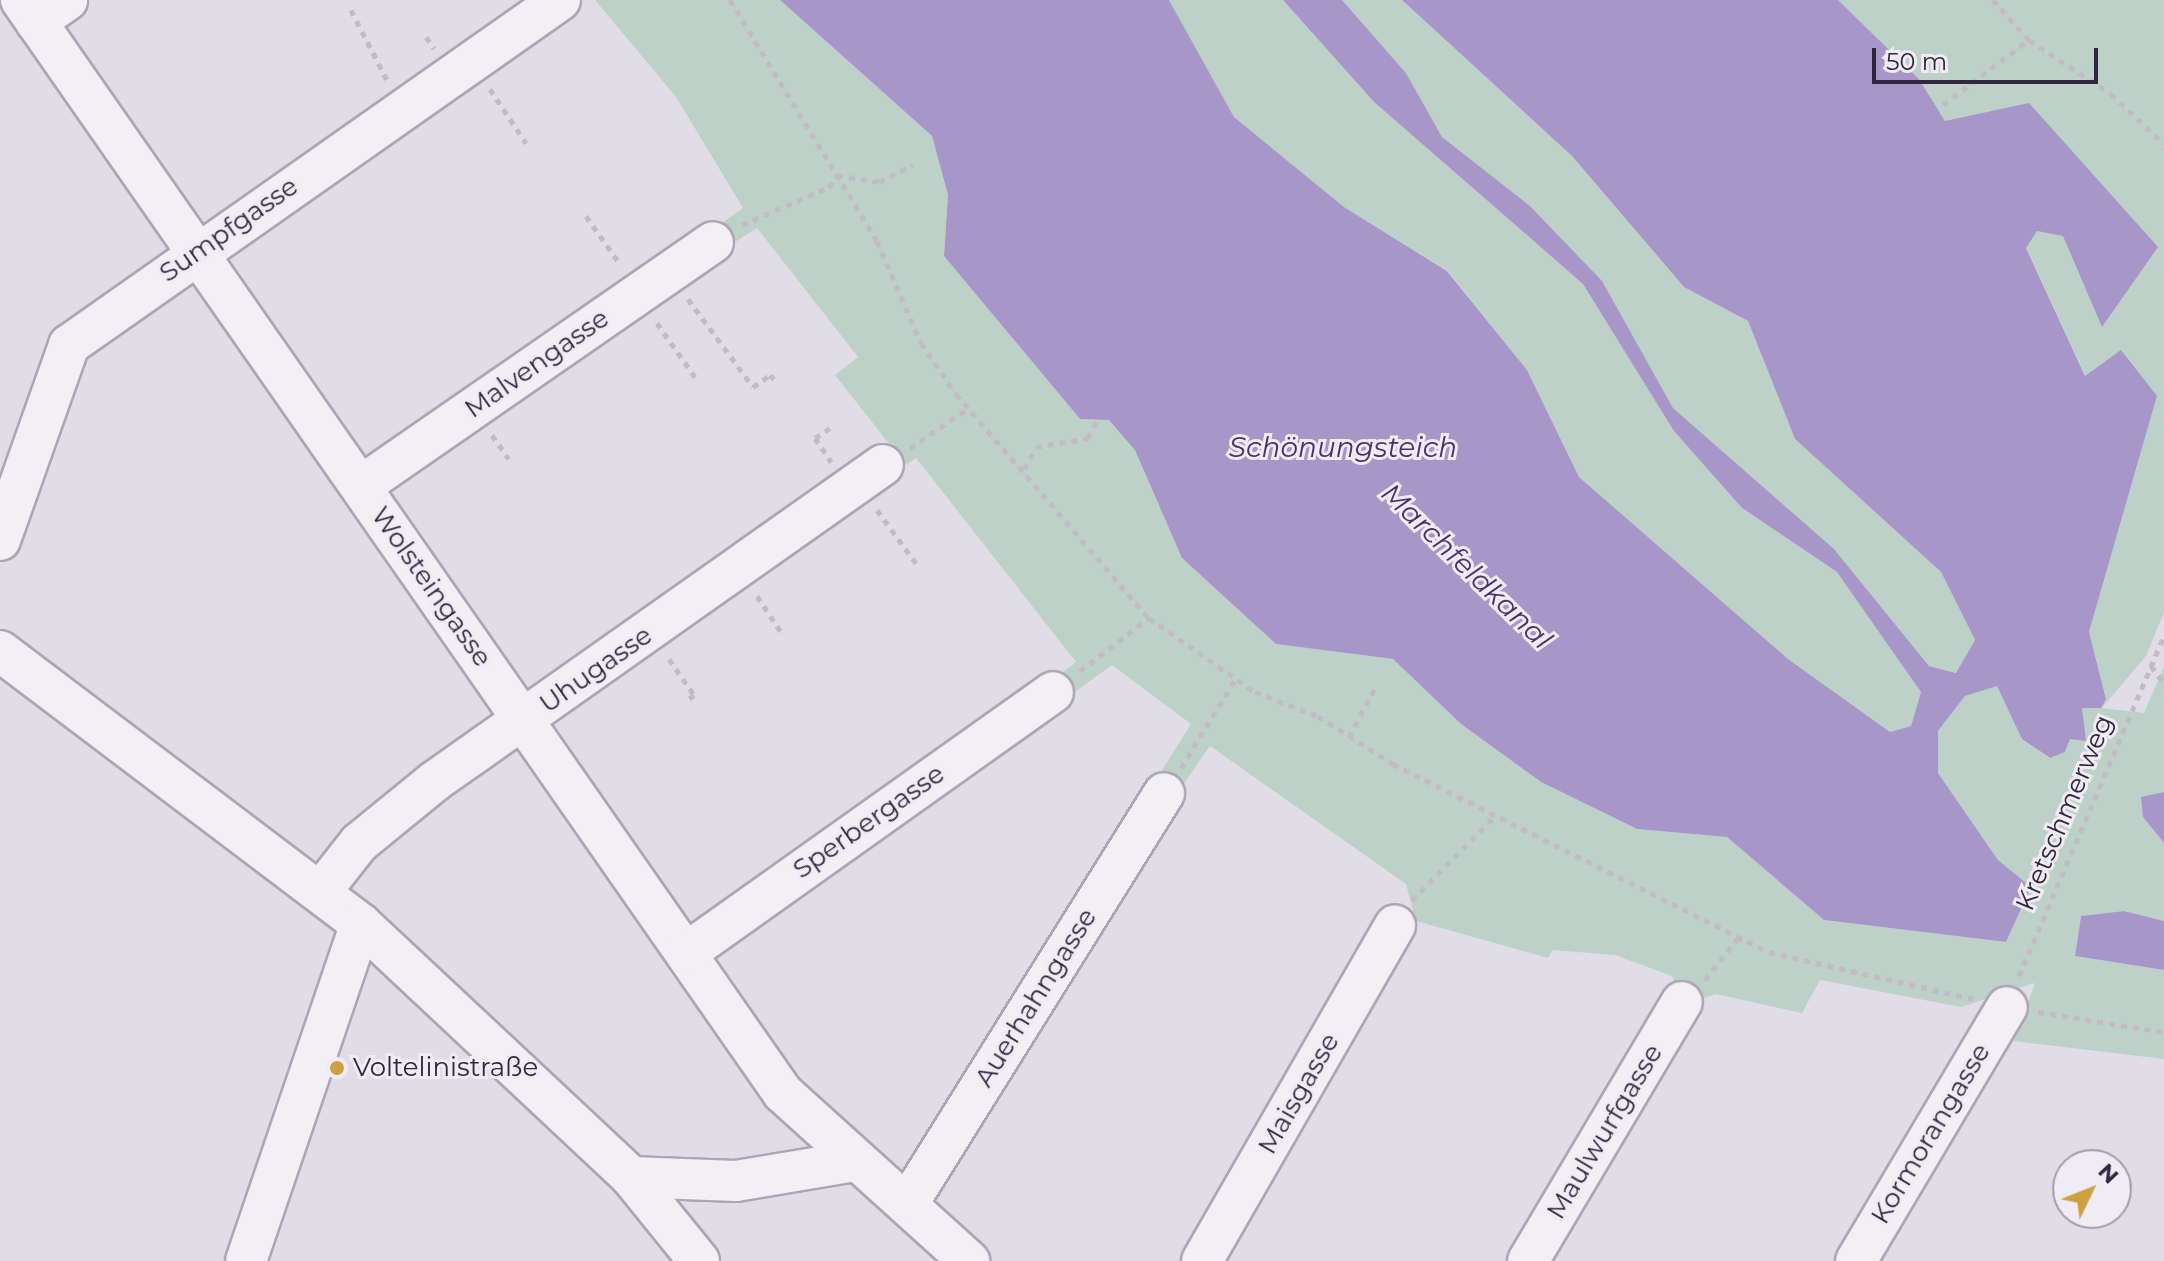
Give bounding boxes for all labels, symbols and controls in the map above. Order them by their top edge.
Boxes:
scale bar [1876,32,2102,82]
text: 50 m [1886,47,1947,76]
street label: Sumpfgasse [154,171,304,289]
street label: Malvengasse [459,303,615,425]
water label: Schönungsteich [1229,430,1457,464]
water label: Marchfeldkanal [1375,476,1559,656]
street label: Wolsteingasse [364,501,498,673]
street label: Uhugasse [534,620,658,720]
street label: Kretschmerweg [2010,711,2120,915]
street label: Sperbergasse [787,758,951,886]
street label: Auerhahngasse [969,903,1103,1093]
street label: Maisgasse [1252,1028,1346,1160]
street label: Kormorangasse [1865,1038,1997,1230]
street label: Maulwurfgasse [1541,1039,1669,1225]
place label: Voltelinistraße [353,1052,538,1084]
marker: Voltelinistraße [328,1059,346,1077]
north arrow [2052,1149,2132,1229]
text: N [2093,1158,2124,1189]

